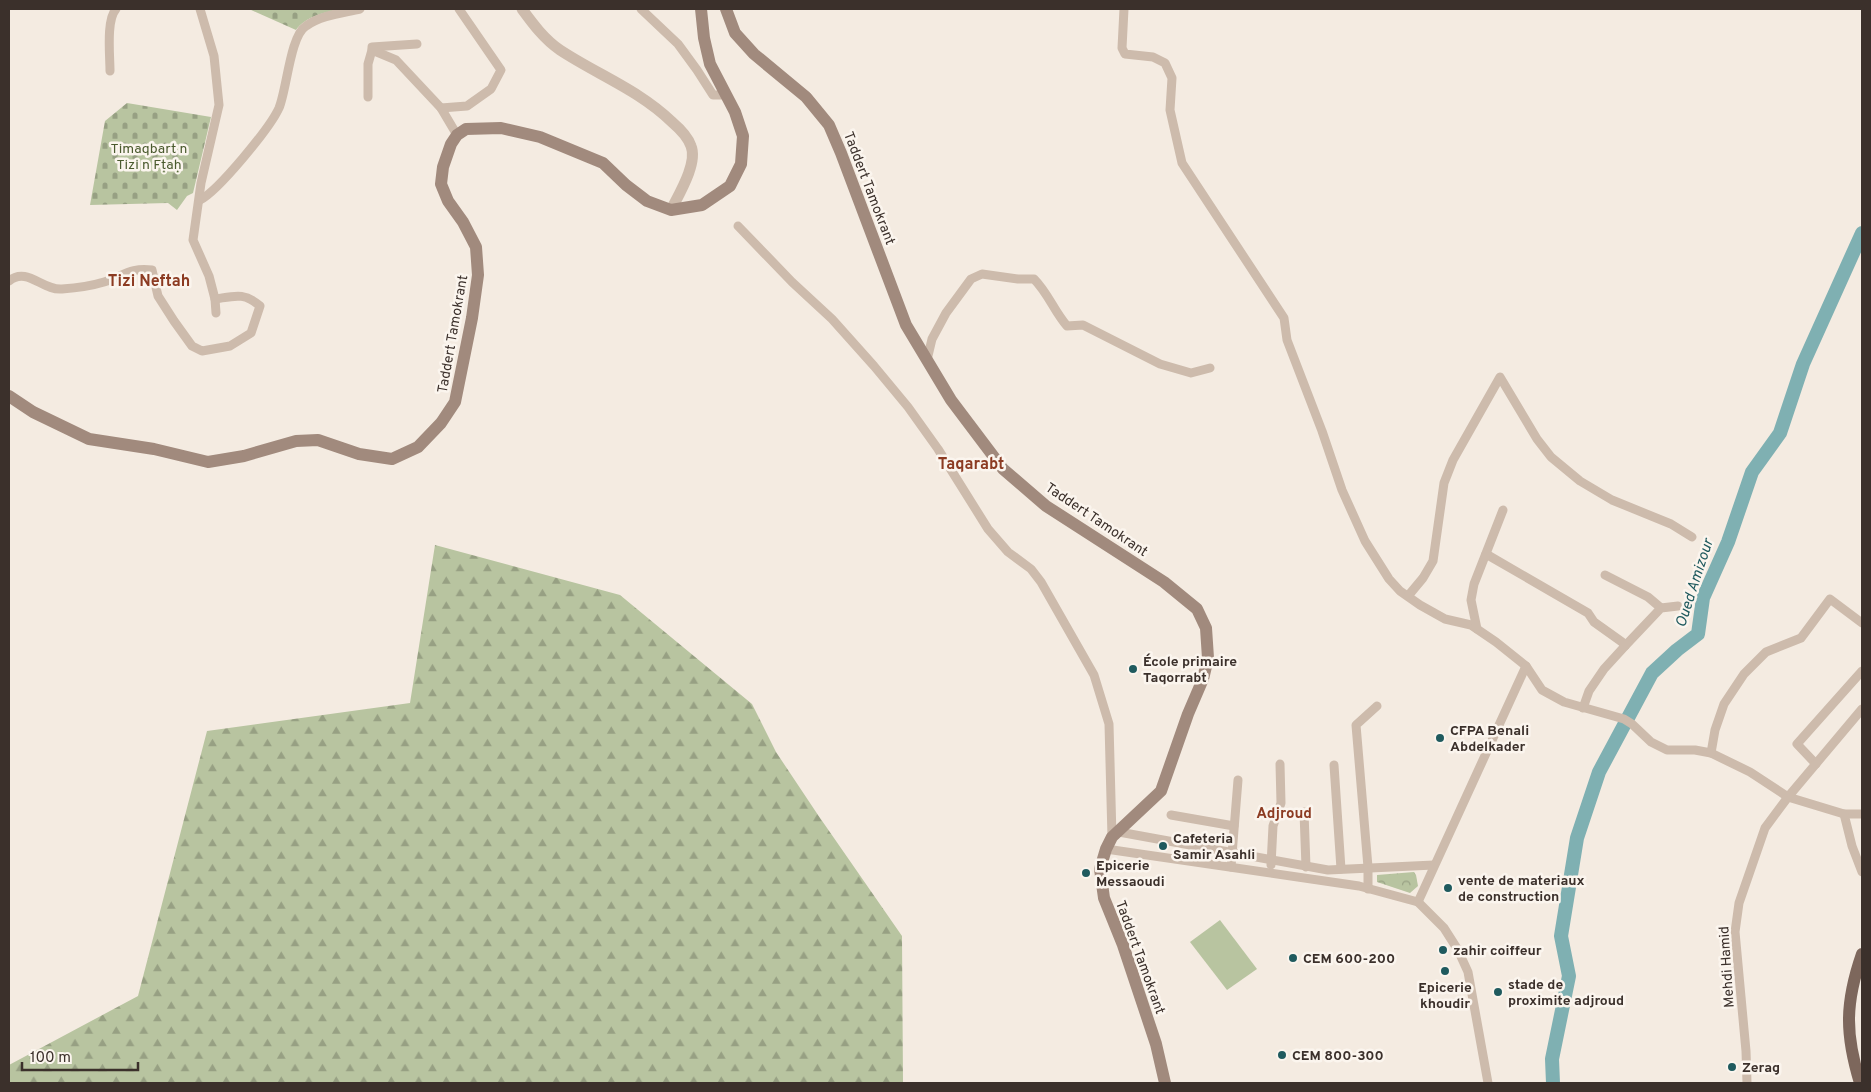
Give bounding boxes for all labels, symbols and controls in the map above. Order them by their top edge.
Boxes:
street label: Taddert Tamokrant [839,130,898,248]
park label: Timaqbart n Tizi n Fṭaḥ [111,141,187,174]
district label: Tizi Neftah [108,272,190,292]
street label: Taddert Tamokrant [435,274,472,395]
district label: Taqarabt [938,455,1004,475]
street label: Taddert Tamokrant [1042,480,1151,561]
water label: Oued Amizour [1672,536,1719,630]
place label: École primaire Taqorrabt [1143,653,1237,687]
marker: École primaire Taqorrabt [1127,663,1139,675]
place label: CFPA Benali Abdelkader [1450,723,1529,756]
marker: CFPA Benali Abdelkader [1434,732,1446,744]
district label: Adjroud [1256,805,1312,824]
place label: Cafeteria Samir Asahli [1173,831,1255,864]
marker: Cafeteria Samir Asahli [1157,840,1169,852]
place label: Epicerie Messaoudi [1096,858,1165,891]
marker: Epicerie Messaoudi [1080,867,1092,879]
place label: vente de materiaux de construction [1458,873,1585,906]
marker: vente de materiaux de construction [1442,882,1454,894]
street label: Taddert Tamokrant [1111,898,1168,1017]
street label: Mehdi Hamid [1716,925,1739,1008]
place label: zahir coiffeur [1453,943,1542,960]
marker: zahir coiffeur [1437,944,1449,956]
place label: CEM 600-200 [1303,951,1395,968]
marker: CEM 600-200 [1287,952,1299,964]
marker: Epicerie khoudir [1439,965,1451,977]
place label: stade de proximite adjroud [1508,977,1624,1010]
place label: Epicerie khoudir [1418,980,1472,1013]
marker: stade de proximite adjroud [1492,986,1504,998]
scale bar [22,1040,139,1072]
place label: CEM 800-300 [1292,1048,1384,1065]
text: 100 m [30,1049,71,1068]
marker: CEM 800-300 [1276,1049,1288,1061]
place label: Zerag [1742,1060,1780,1077]
marker: Zerag [1726,1061,1738,1073]

